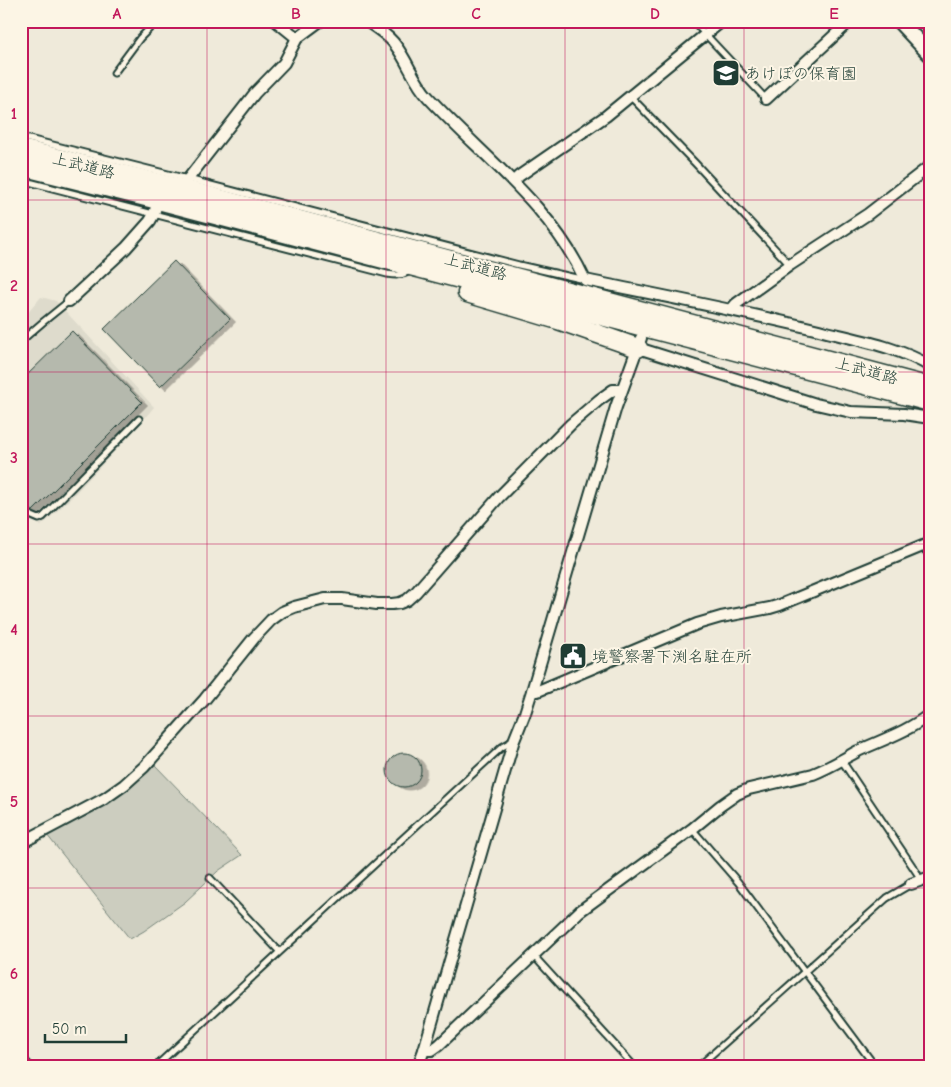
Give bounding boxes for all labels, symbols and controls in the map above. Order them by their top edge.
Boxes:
text: A [113,5,122,23]
text: B [291,5,301,23]
text: C [471,5,481,23]
text: D [650,5,660,23]
text: E [829,5,839,23]
school or university icon: あけぼの保育園 [711,58,741,88]
place label: あけぼの保育園 [745,65,857,83]
text: 1 [11,105,17,123]
street label: 上武道路 [51,149,117,182]
street label: 上武道路 [442,250,509,284]
text: 2 [10,277,18,295]
street label: 上武道路 [833,354,900,388]
text: 3 [10,449,18,467]
text: 4 [10,621,18,639]
public building icon: 境警察署下渕名駐在所 [558,641,588,671]
place label: 境警察署下渕名駐在所 [592,648,752,666]
text: 5 [10,793,18,811]
text: 6 [10,965,18,983]
scale bar [45,1012,126,1044]
text: 50 m [52,1020,87,1038]

